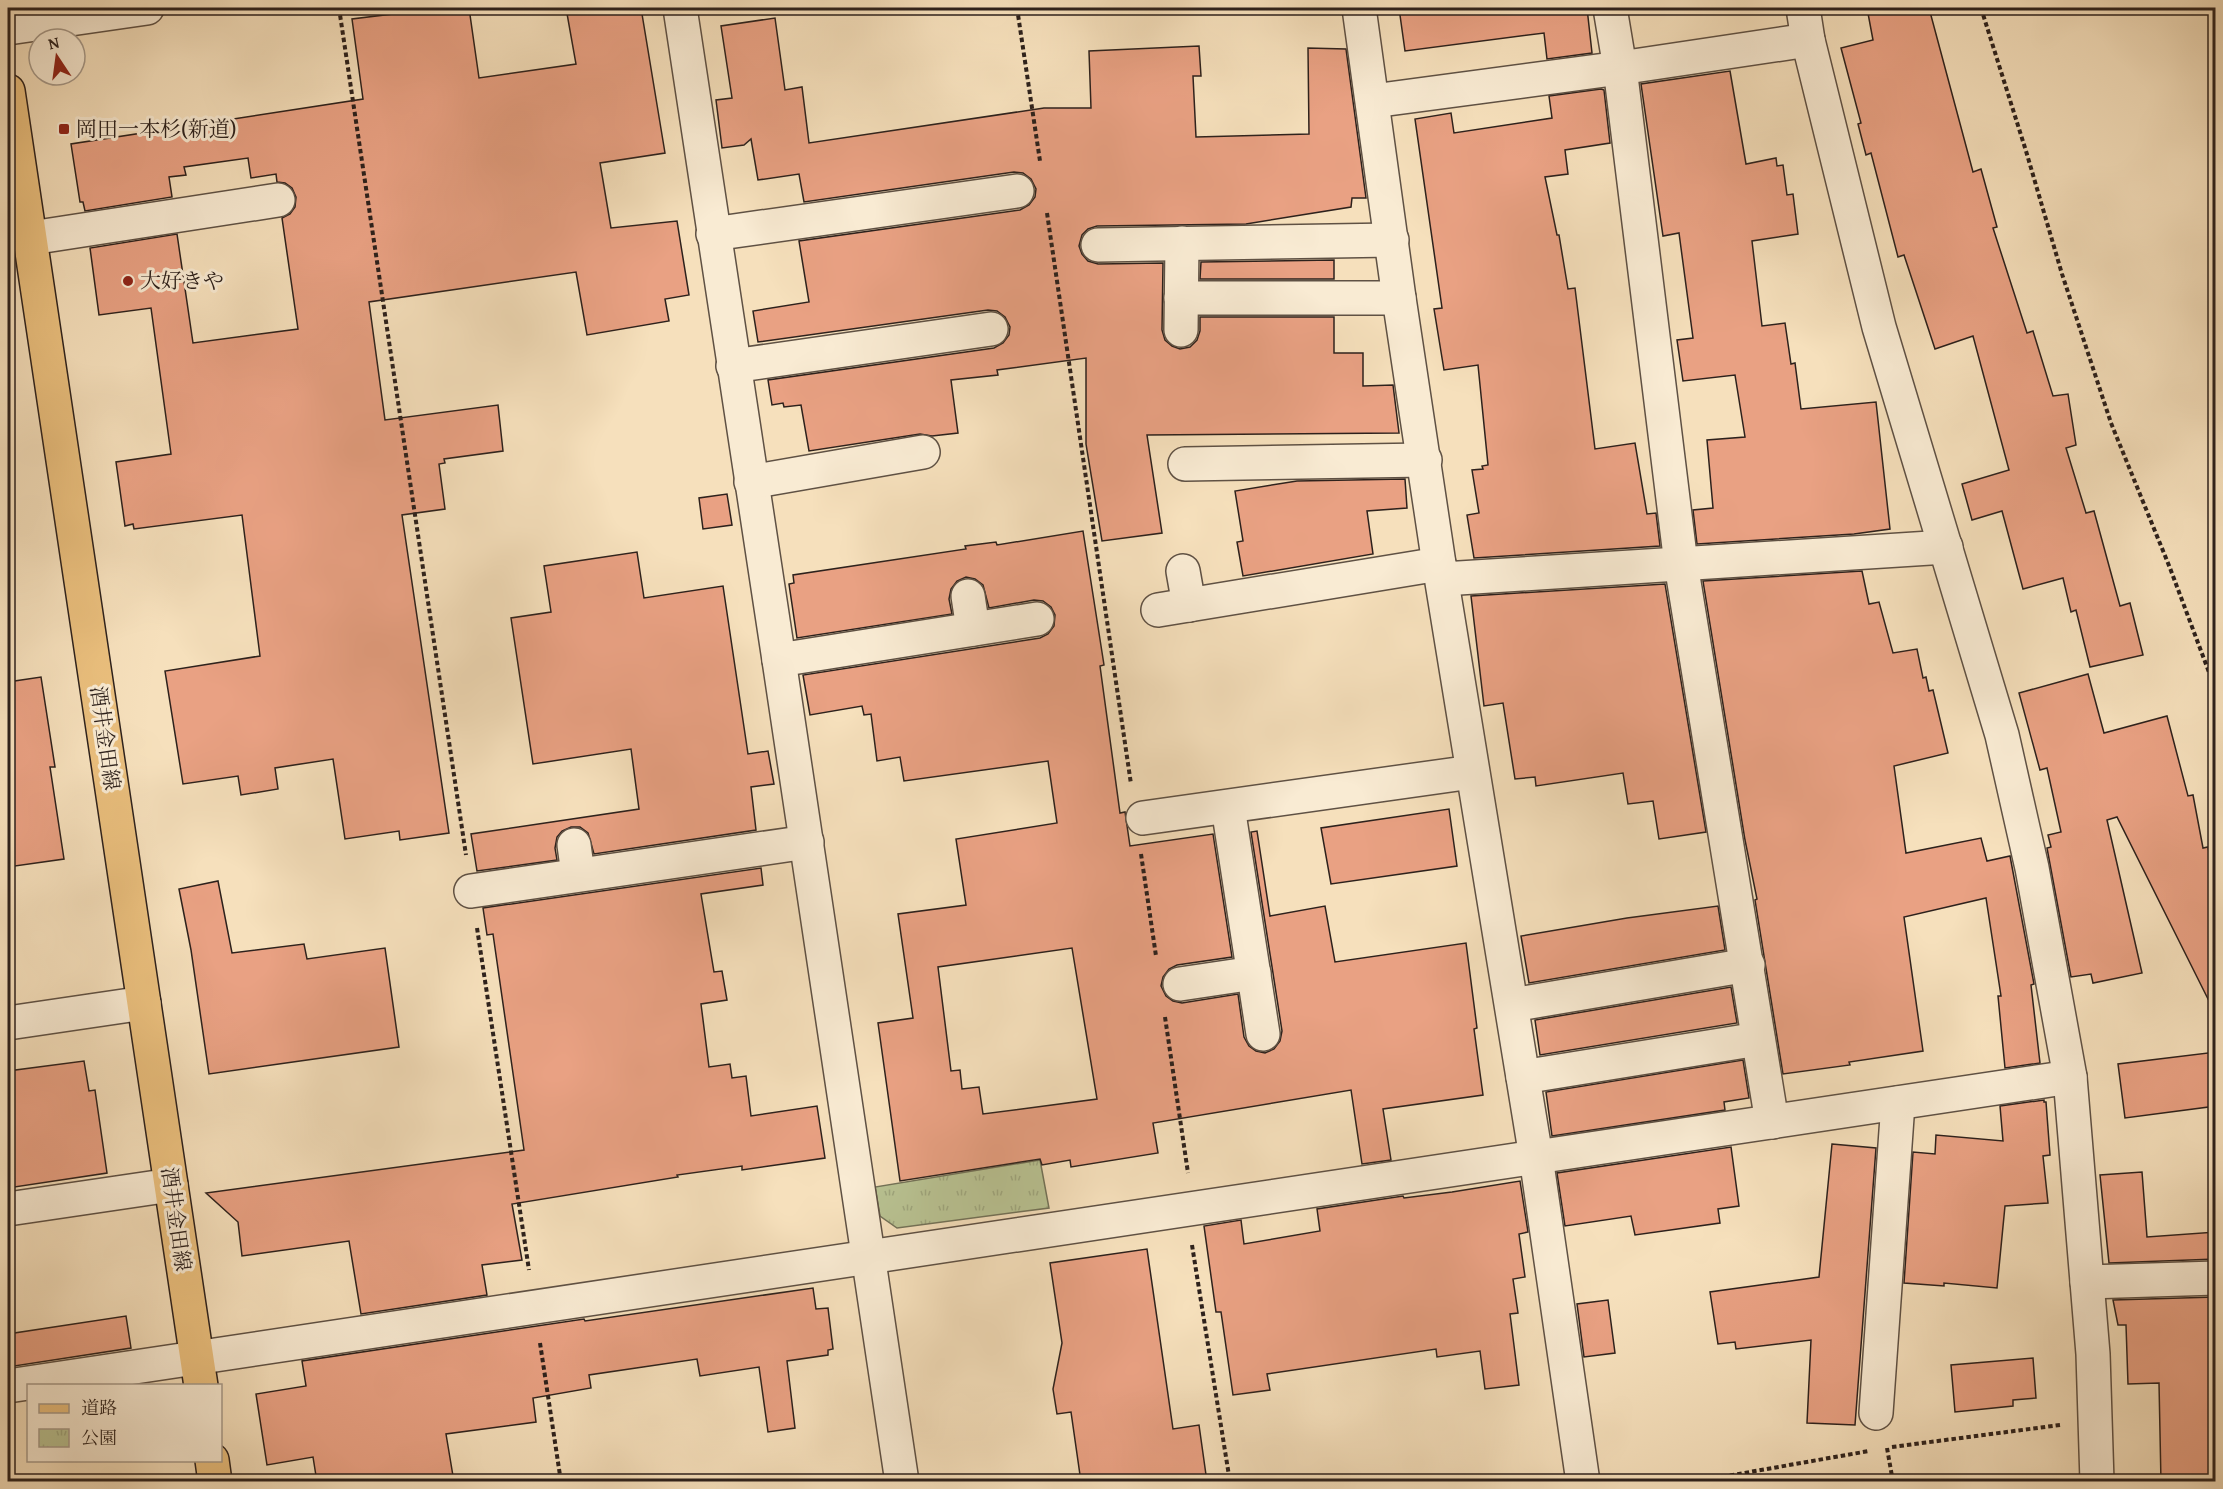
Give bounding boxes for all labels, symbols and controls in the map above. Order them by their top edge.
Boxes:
north arrow [27,27,87,87]
text: N [46,29,62,55]
place label: 岡田一本杉(新道) [76,113,237,144]
marker: 岡田一本杉(新道) [57,122,71,136]
place label: 大好きや [140,265,224,296]
marker: 大好きや [121,274,135,288]
street label: 酒井金田線 [83,684,128,792]
street label: 酒井金田線 [154,1165,199,1273]
legend [27,1384,222,1462]
text: 道路 [81,1394,117,1421]
text: 公園 [81,1424,117,1451]

